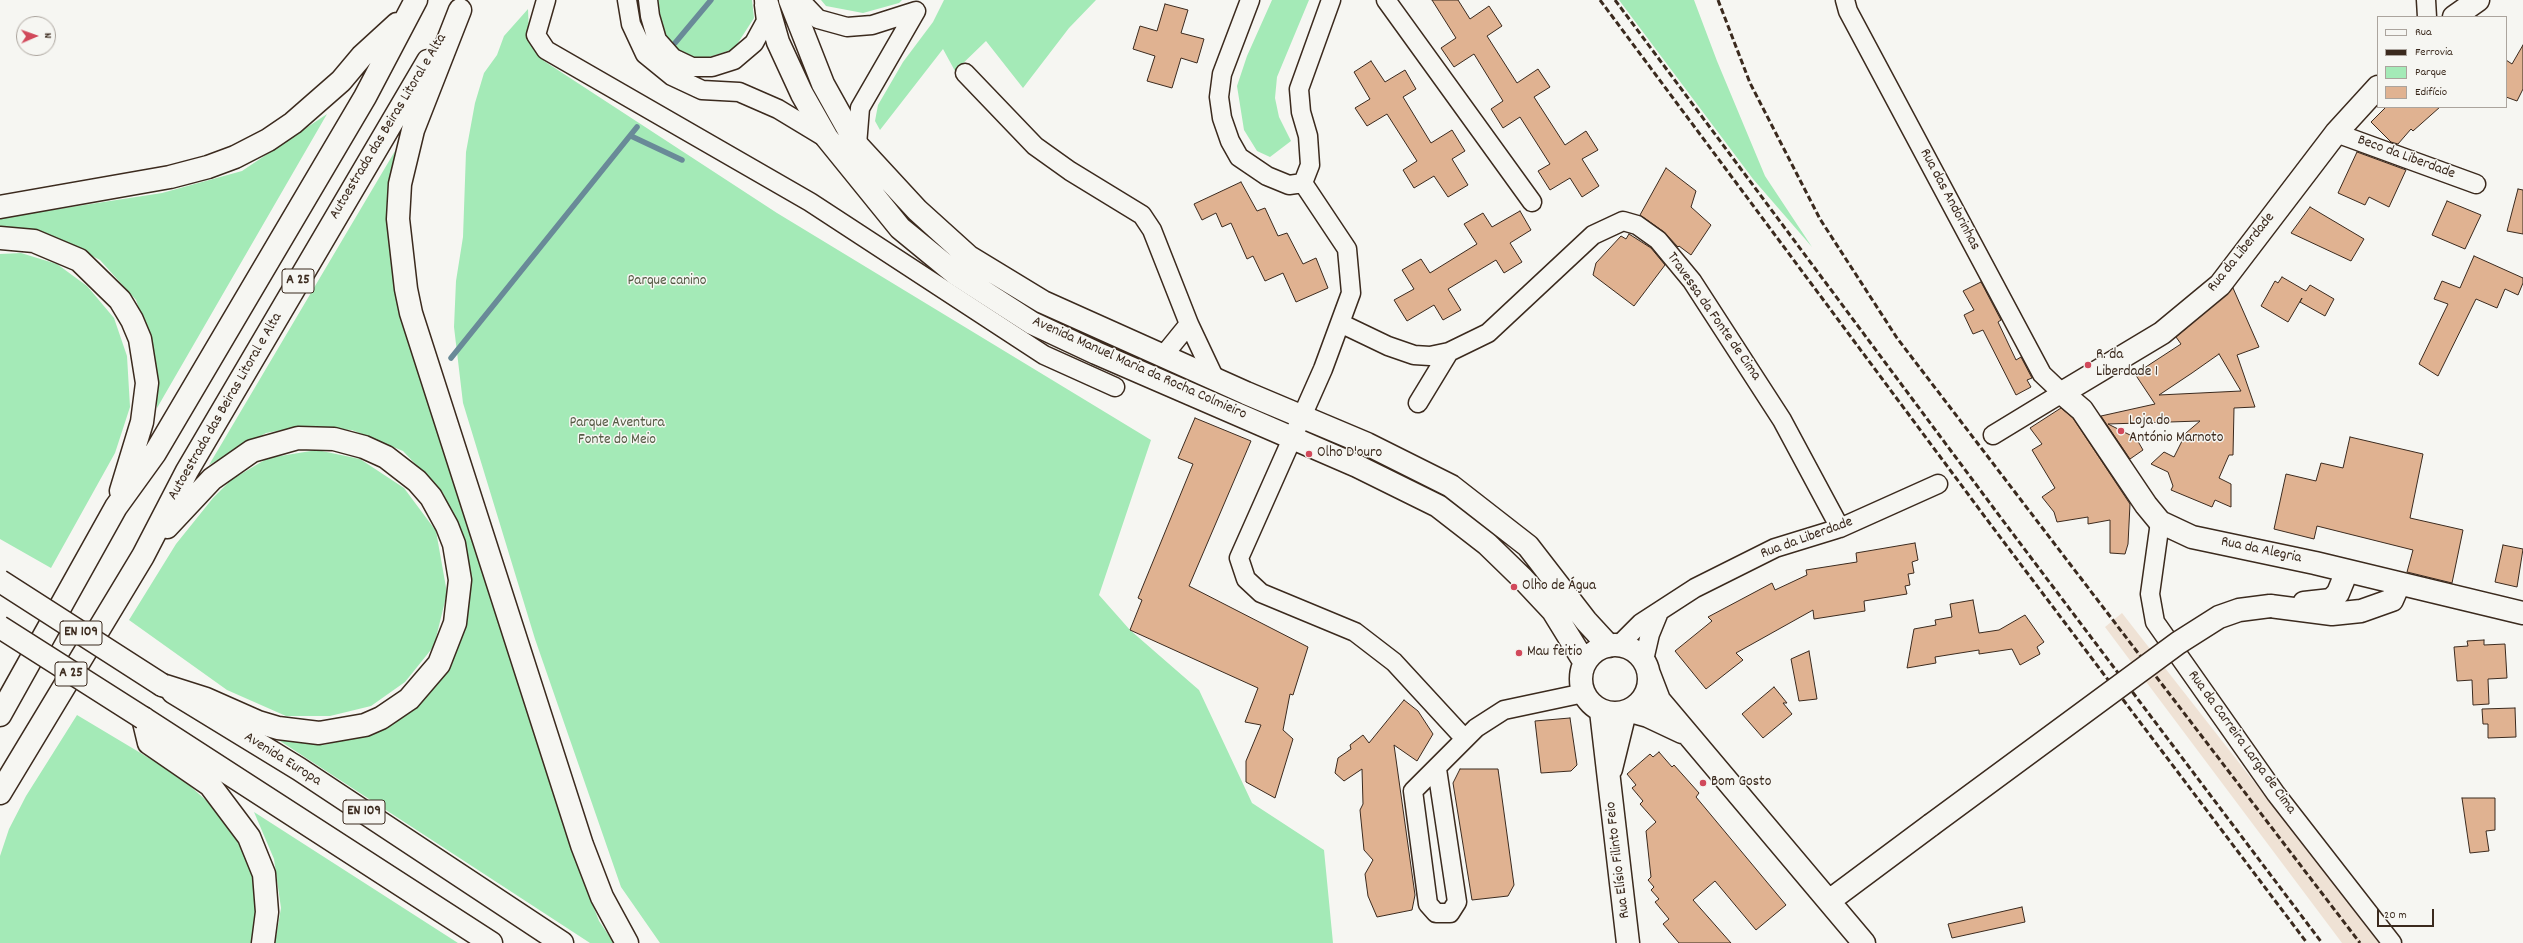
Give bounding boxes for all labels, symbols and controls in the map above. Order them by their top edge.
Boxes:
north arrow [16,16,56,56]
legend [2377,16,2507,108]
text: Rua [2415,24,2432,41]
street label: Autoestrada das Beiras Litoral e Alta [326,31,452,223]
text: N [39,33,55,39]
text: Ferrovia [2415,44,2453,61]
text: Parque [2415,64,2446,81]
text: Edifício [2415,84,2447,101]
street label: Beco da Liberdade [2355,132,2457,184]
street label: Rua das Andorinhas [1915,146,1983,254]
street label: Rua da Liberdade [2204,210,2280,296]
street label: Travessa da Fonte de Cima [1662,249,1764,385]
road number: A 25 [282,269,314,293]
park label: Parque canino [628,273,706,291]
street label: Autoestrada das Beiras Litoral e Alta [165,310,287,504]
street label: Avenida Manuel Maria da Rocha Colmieiro [1029,313,1249,425]
place label: R. da Liberdade 1 [2096,347,2158,382]
marker: R. da Liberdade 1 [2083,360,2093,370]
place label: Loja do António Marnoto [2129,413,2223,448]
park label: Parque Aventura Fonte do Meio [569,415,665,450]
marker: Loja do António Marnoto [2116,426,2126,436]
place label: Olho D'ouro [1317,445,1382,463]
marker: Olho D'ouro [1304,449,1314,459]
street label: Rua da Liberdade [1758,514,1856,564]
street label: Rua da Alegria [2219,534,2303,568]
place label: Olho de Água [1522,578,1596,596]
marker: Olho de Água [1509,582,1519,592]
road number: EN 109 [60,621,102,645]
place label: Mau feitio [1527,644,1582,662]
marker: Mau feitio [1514,648,1524,658]
road number: A 25 [55,662,87,686]
street label: Rua da Carreira Larga de Cima [2183,668,2299,818]
street label: Avenida Europa [240,729,324,791]
place label: Bom Gosto [1711,774,1771,792]
marker: Bom Gosto [1698,778,1708,788]
road number: EN 109 [343,800,385,824]
street label: Rua Elísio Filinto Feio [1603,801,1635,919]
scale bar [2379,901,2436,927]
text: 20 m [2384,907,2407,924]

